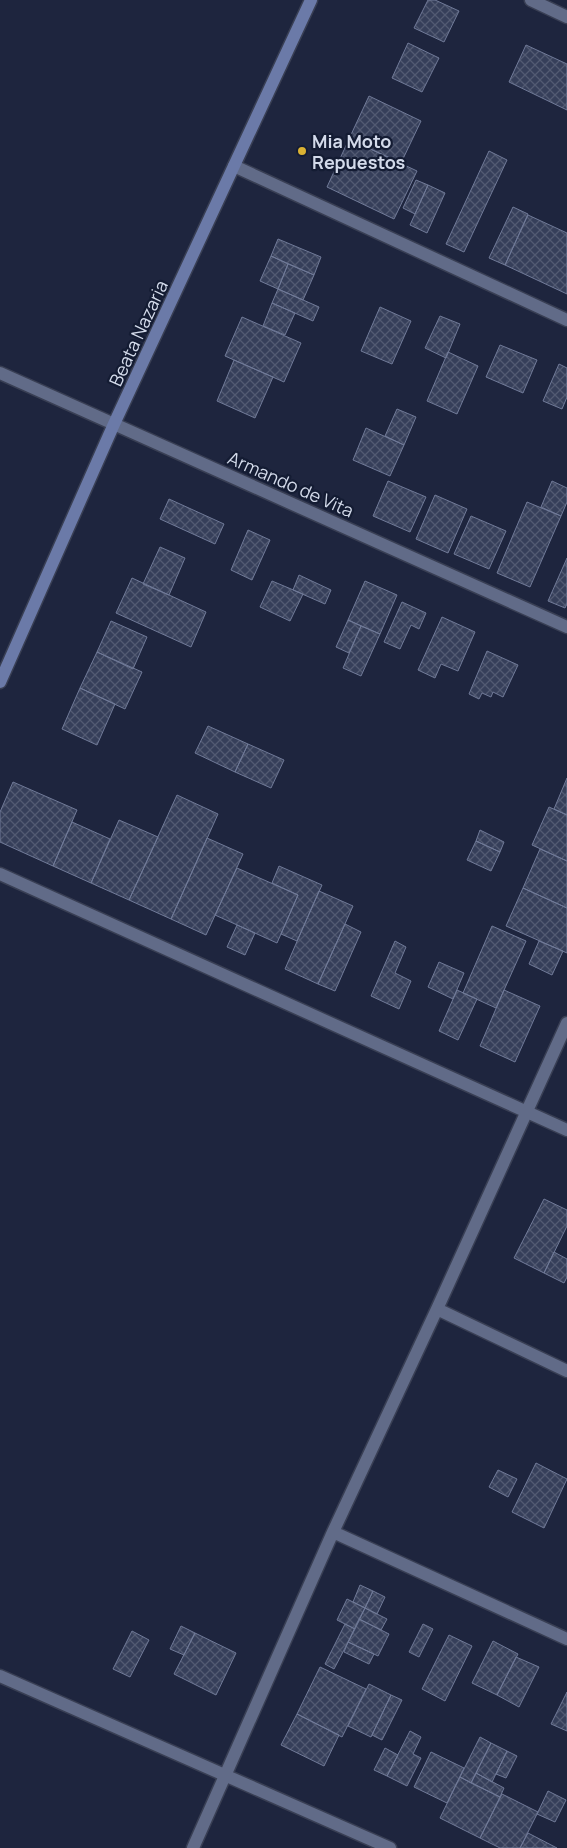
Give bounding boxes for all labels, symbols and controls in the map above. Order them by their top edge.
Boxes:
place label: Mia Moto Repuestos [312,129,406,174]
marker: Mia Moto Repuestos [296,145,308,157]
street label: Beata Nazaria [103,276,173,390]
street label: Armando de Vita [224,446,358,522]

